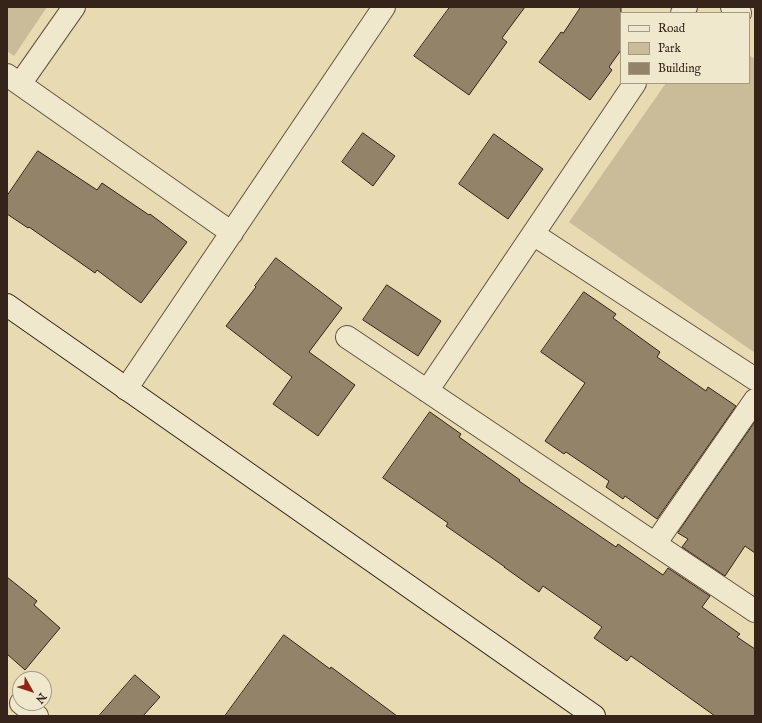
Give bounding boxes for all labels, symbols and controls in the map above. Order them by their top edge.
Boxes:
legend [620,12,750,84]
text: Road [658,21,685,36]
text: Park [658,41,681,56]
text: Building [658,61,701,76]
north arrow [12,671,52,711]
text: N [32,690,49,706]

